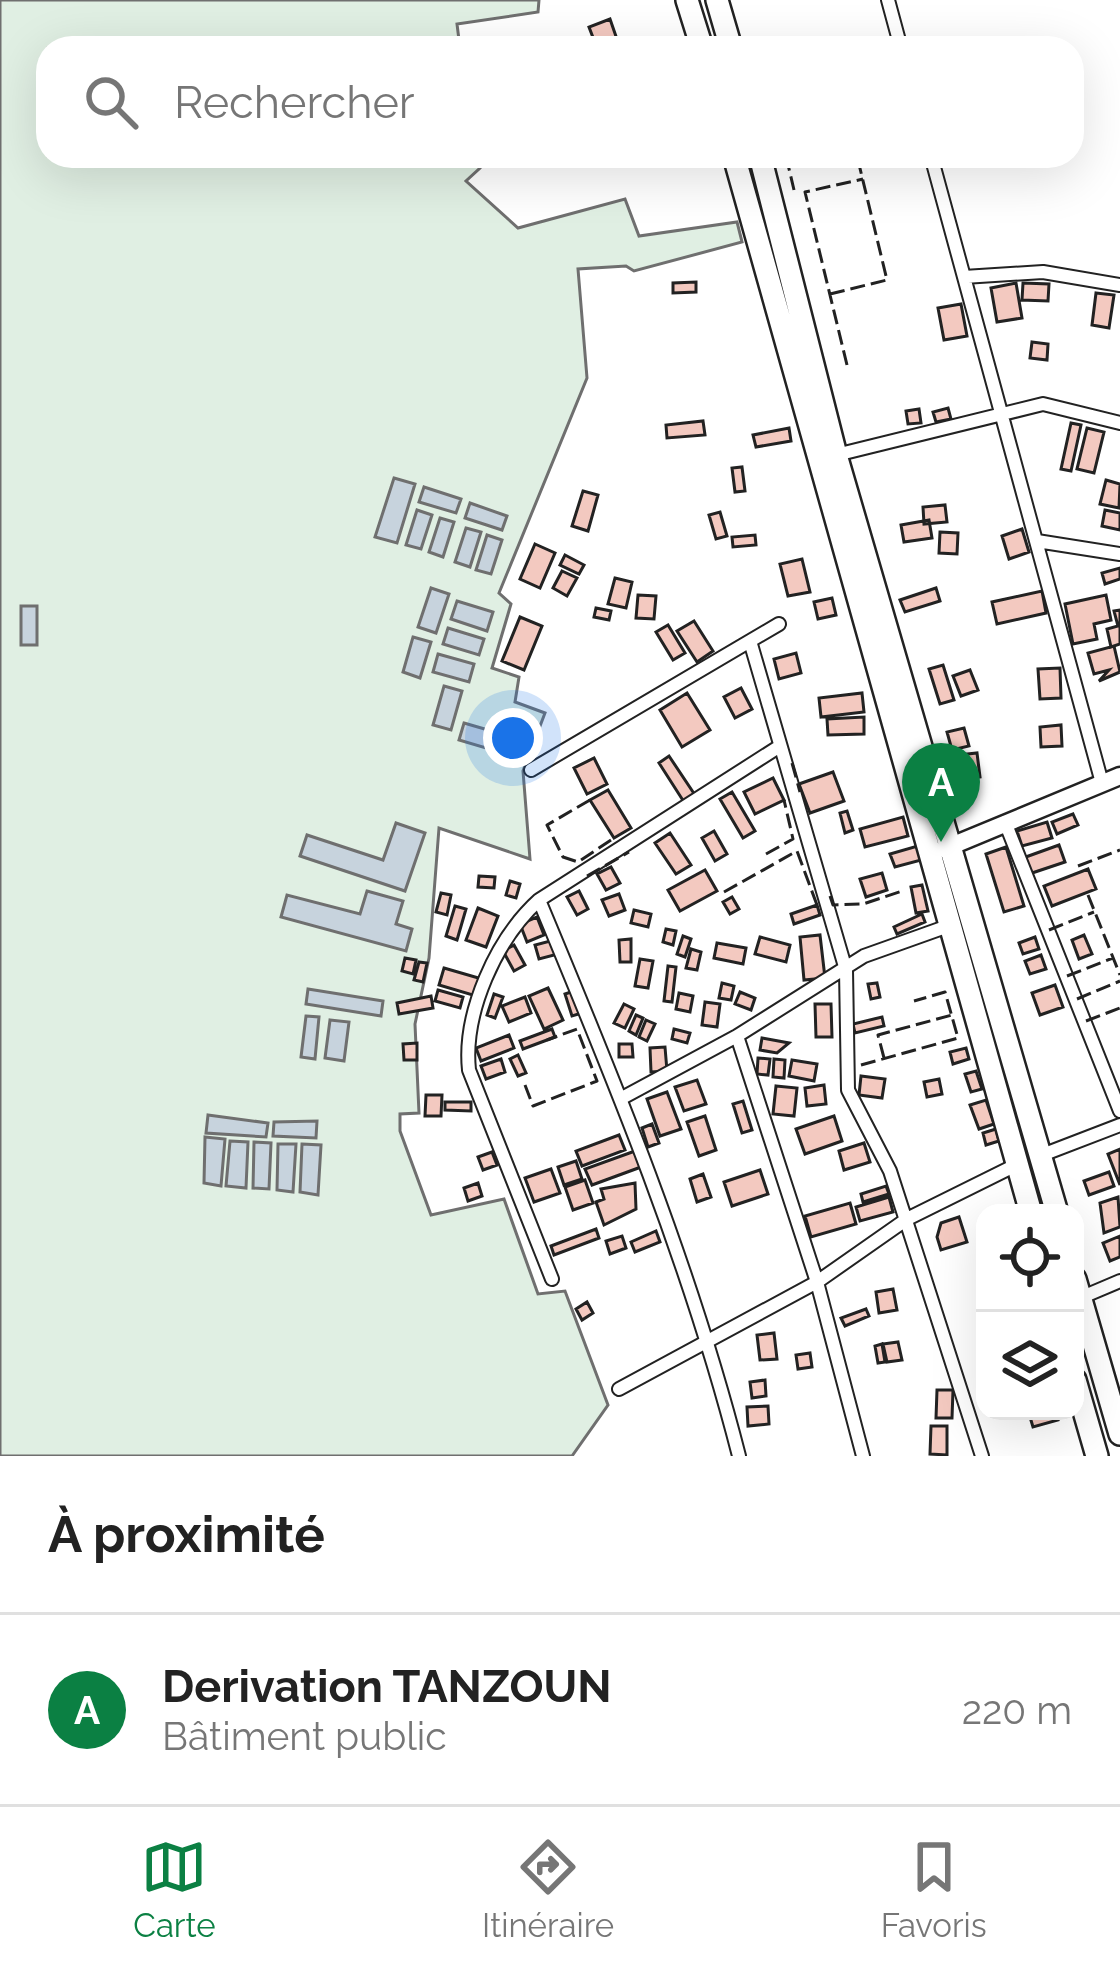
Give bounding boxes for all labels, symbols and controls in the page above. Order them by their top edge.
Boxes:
search box [36,36,1084,168]
icon: search [78,69,144,135]
text: Rechercher [174,76,415,129]
your location [483,708,543,768]
pin: A [902,743,980,842]
map controls [976,1204,1084,1420]
button: locate [976,1204,1084,1312]
button: layers [976,1312,1084,1420]
text: À proximité [48,1504,325,1564]
text: Derivation TANZOUN [162,1660,612,1713]
text: A [74,1687,100,1733]
text: 220 m [962,1687,1072,1733]
text: Bâtiment public [162,1713,447,1759]
tab: Carte [133,1834,216,1945]
tab: Itinéraire [482,1834,614,1945]
tab: Favoris [881,1834,987,1945]

